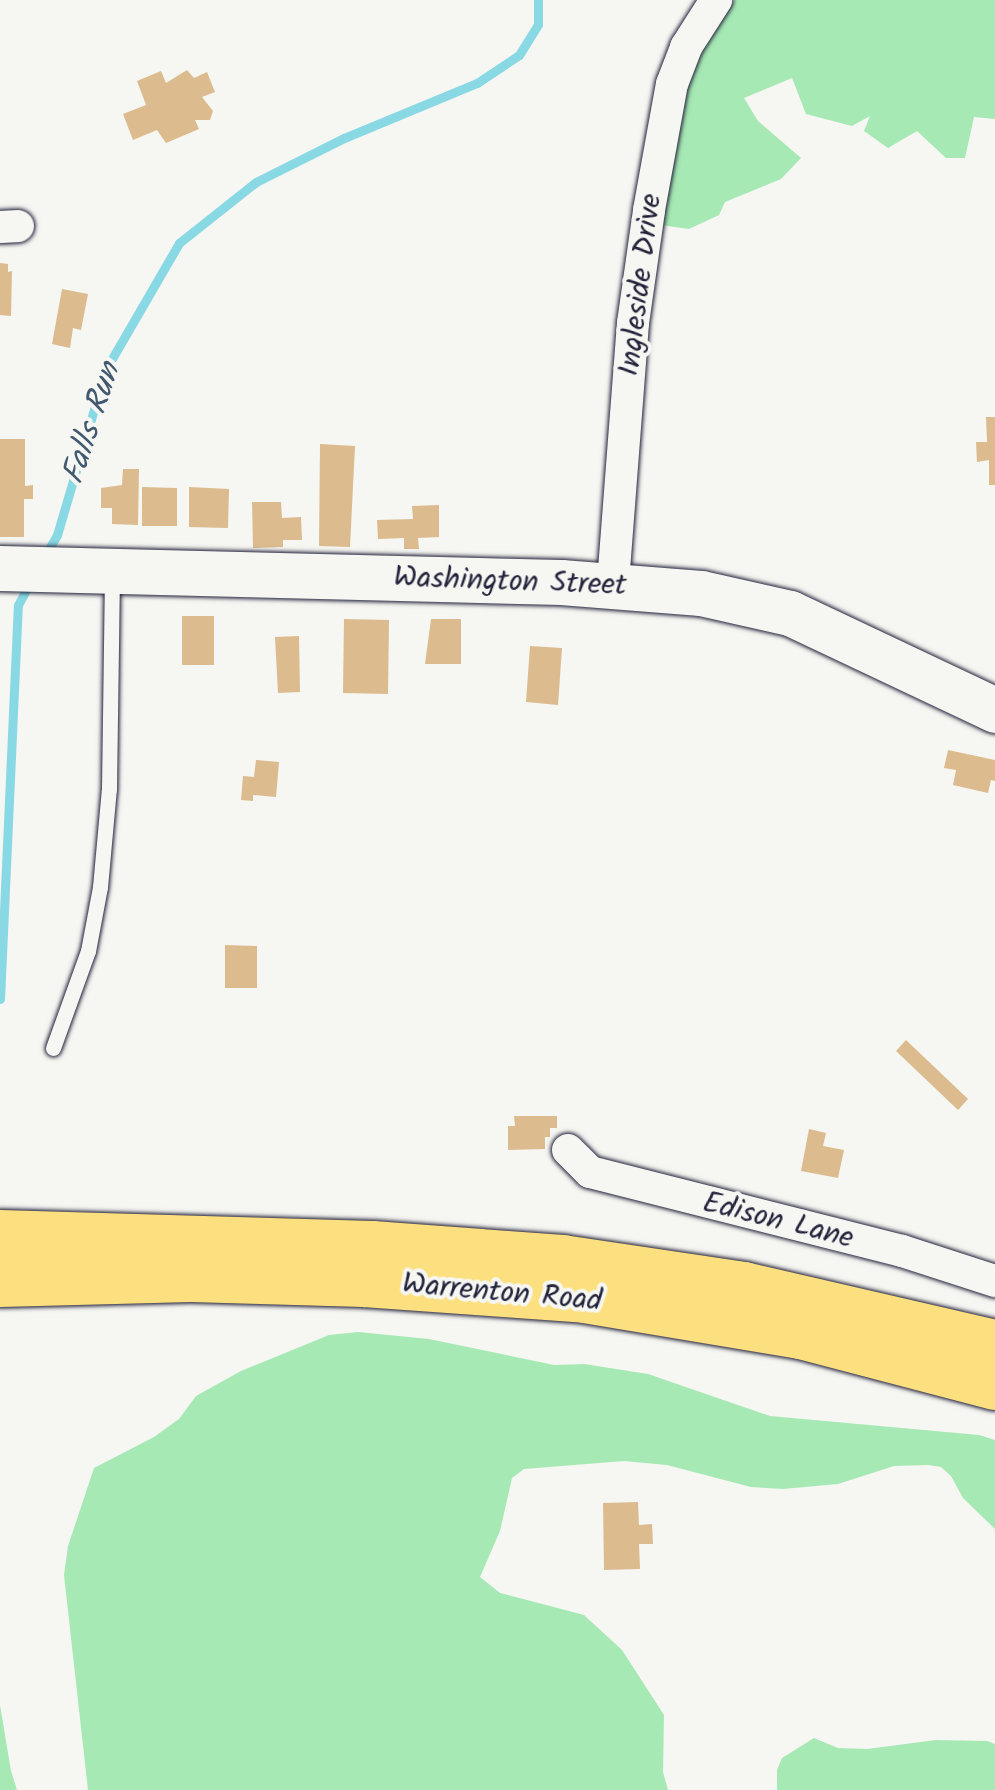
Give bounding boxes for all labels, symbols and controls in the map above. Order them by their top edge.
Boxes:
street label: Ingleside Drive [612,192,670,378]
water label: Falls Run [55,359,131,489]
street label: Washington Street [393,560,627,604]
street label: Edison Lane [699,1185,857,1257]
street label: Warrenton Road [401,1266,603,1320]

